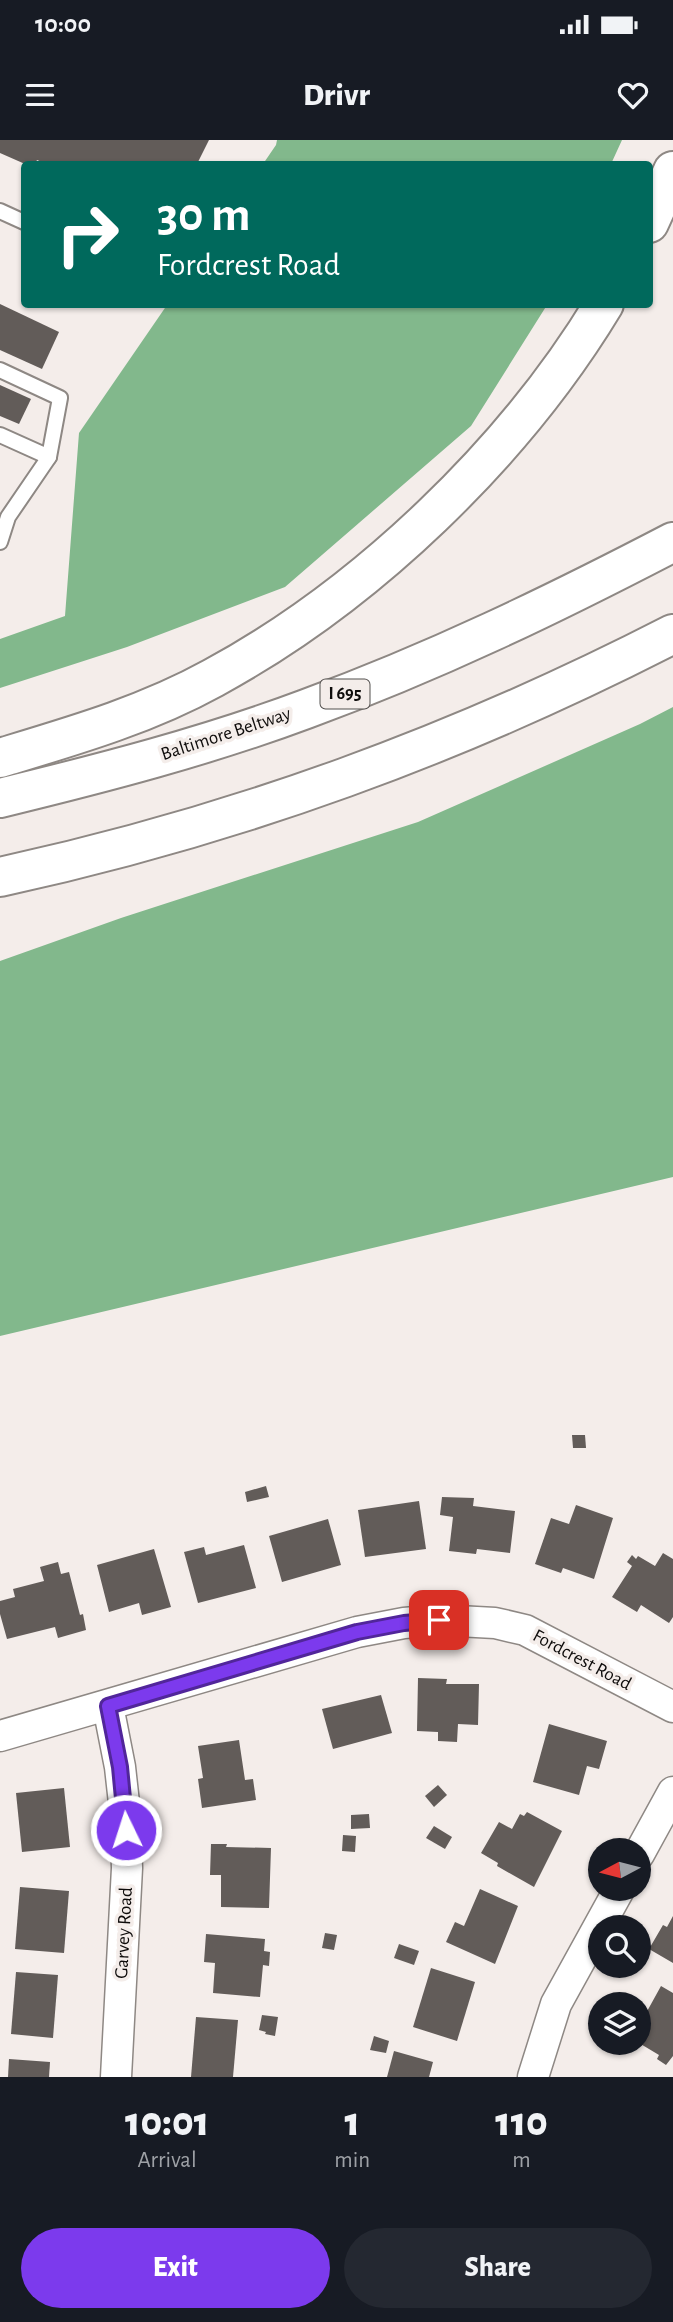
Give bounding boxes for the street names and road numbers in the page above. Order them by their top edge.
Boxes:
road number: I 695 [320,680,370,708]
street label: Baltimore Beltway [159,704,293,764]
street label: Fordcrest Road [530,1626,635,1694]
street label: Garvey Road [112,1887,136,1979]

